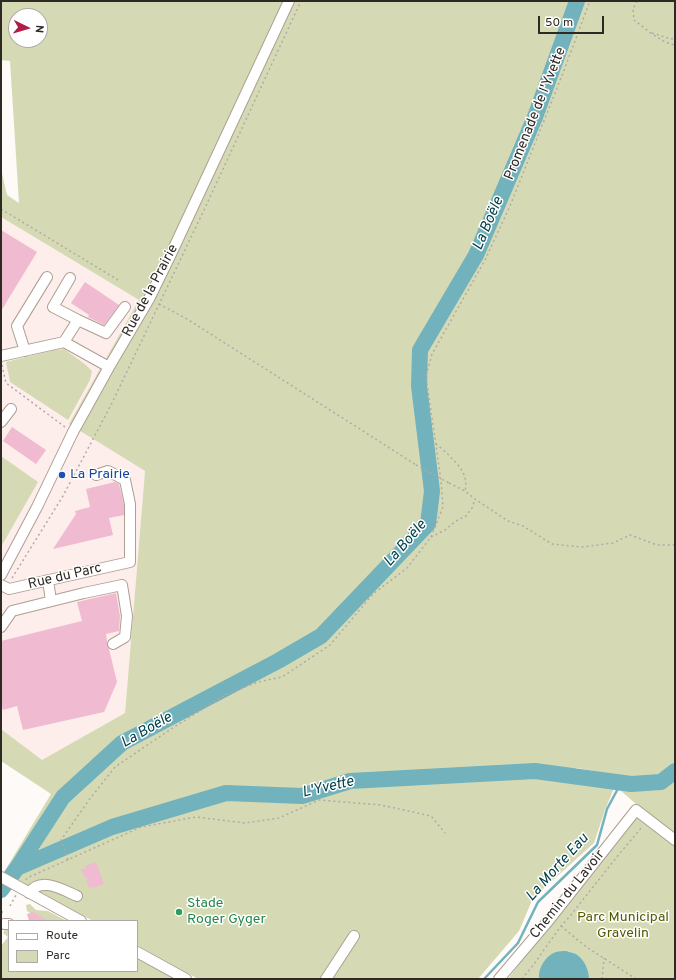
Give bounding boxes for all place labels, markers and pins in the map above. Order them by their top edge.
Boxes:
place label: La Prairie [70,467,130,483]
marker: La Prairie [57,470,67,480]
place label: Stade Roger Gyger [187,896,266,928]
marker: Stade Roger Gyger [174,907,184,917]

